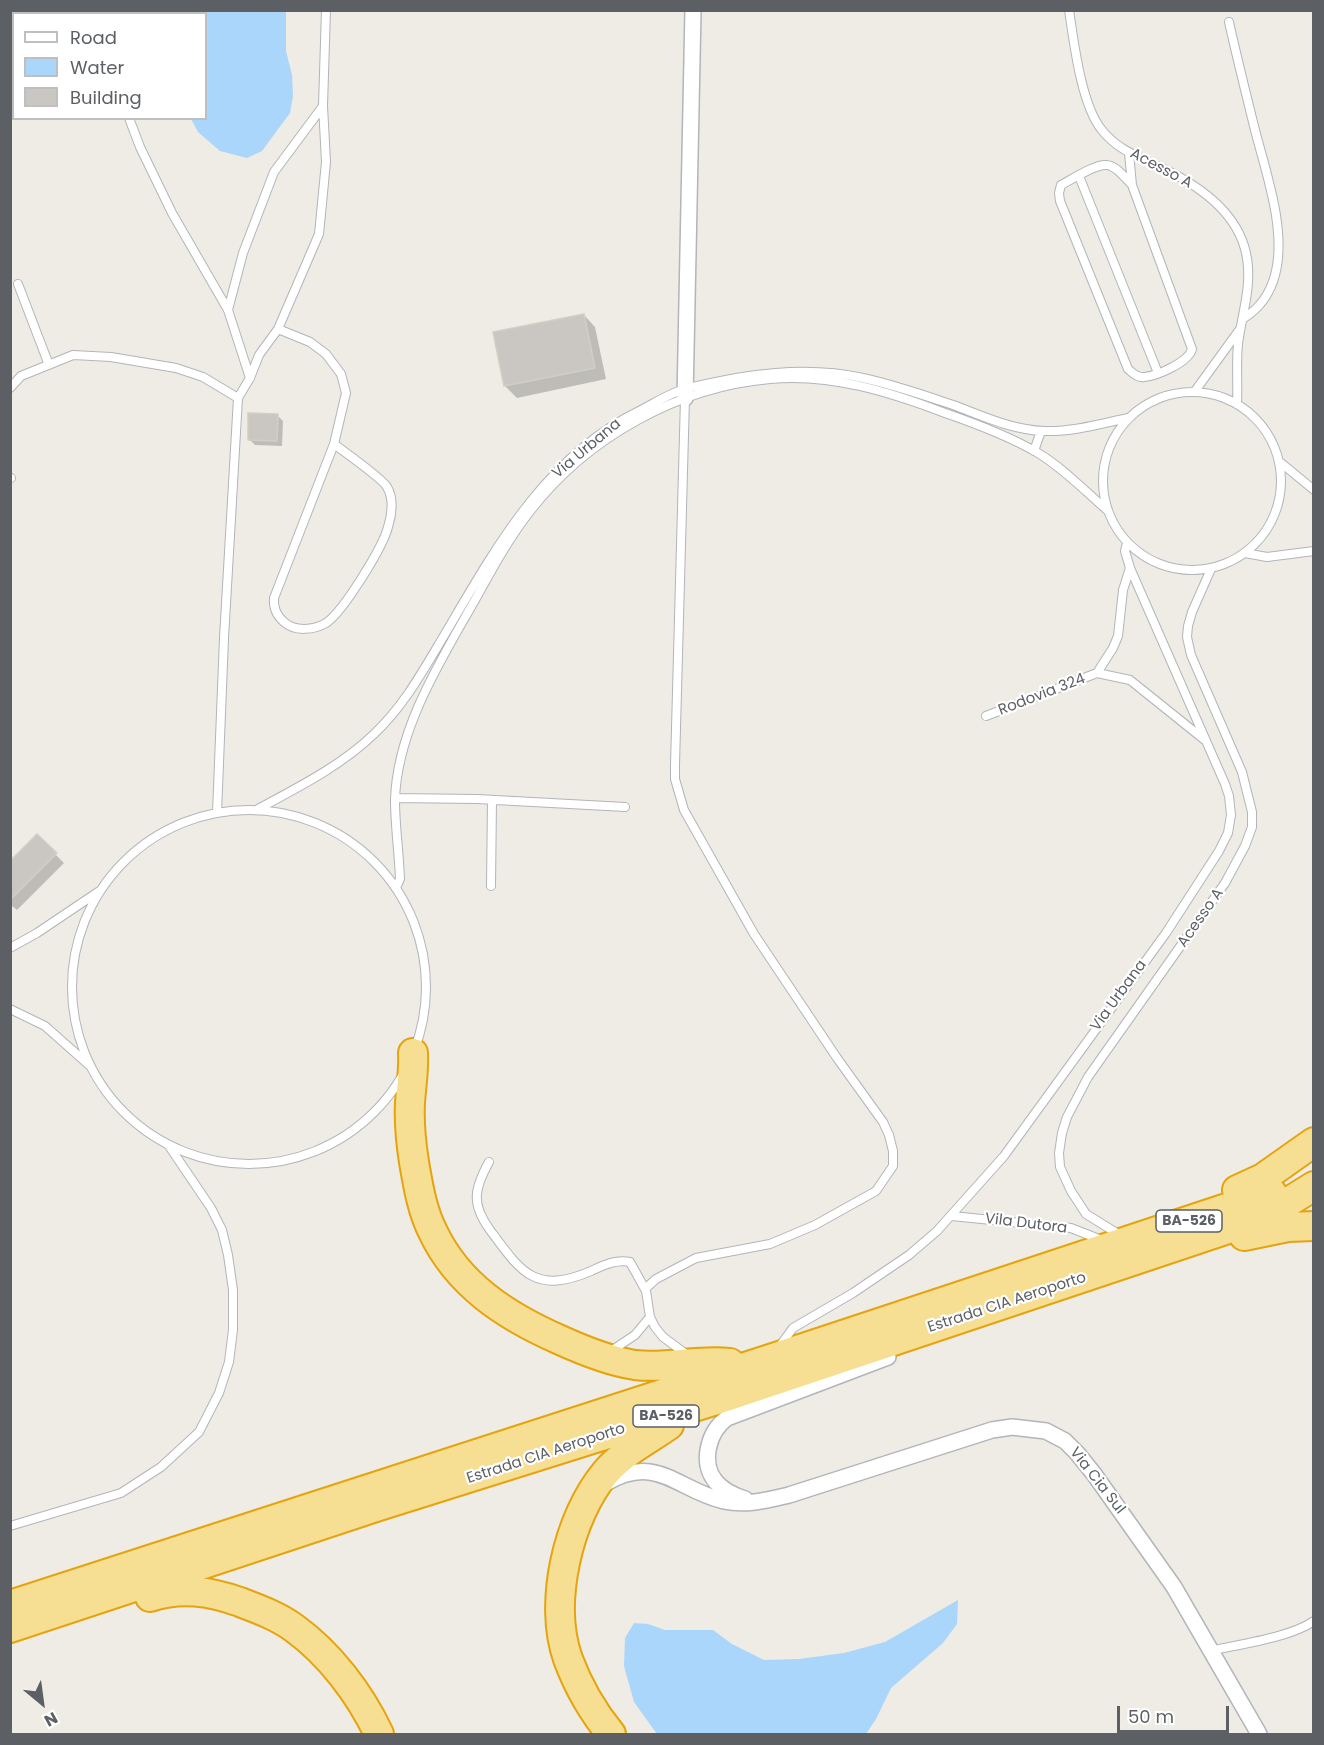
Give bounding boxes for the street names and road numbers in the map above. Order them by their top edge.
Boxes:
street label: Acesso A [1127,145,1195,193]
street label: Via Urbana [549,415,625,483]
street label: Rodovia 324 [996,670,1088,720]
street label: Acesso A [1174,885,1228,951]
street label: Via Urbana [1087,957,1151,1035]
street label: Vila Dutora [984,1210,1068,1238]
road number: BA-526 [1156,1210,1222,1232]
street label: Estrada CIA Aeroporto [926,1269,1088,1337]
road number: BA-526 [633,1405,699,1427]
street label: Estrada CIA Aeroporto [465,1420,627,1488]
street label: Via Cia Sul [1065,1444,1129,1518]

